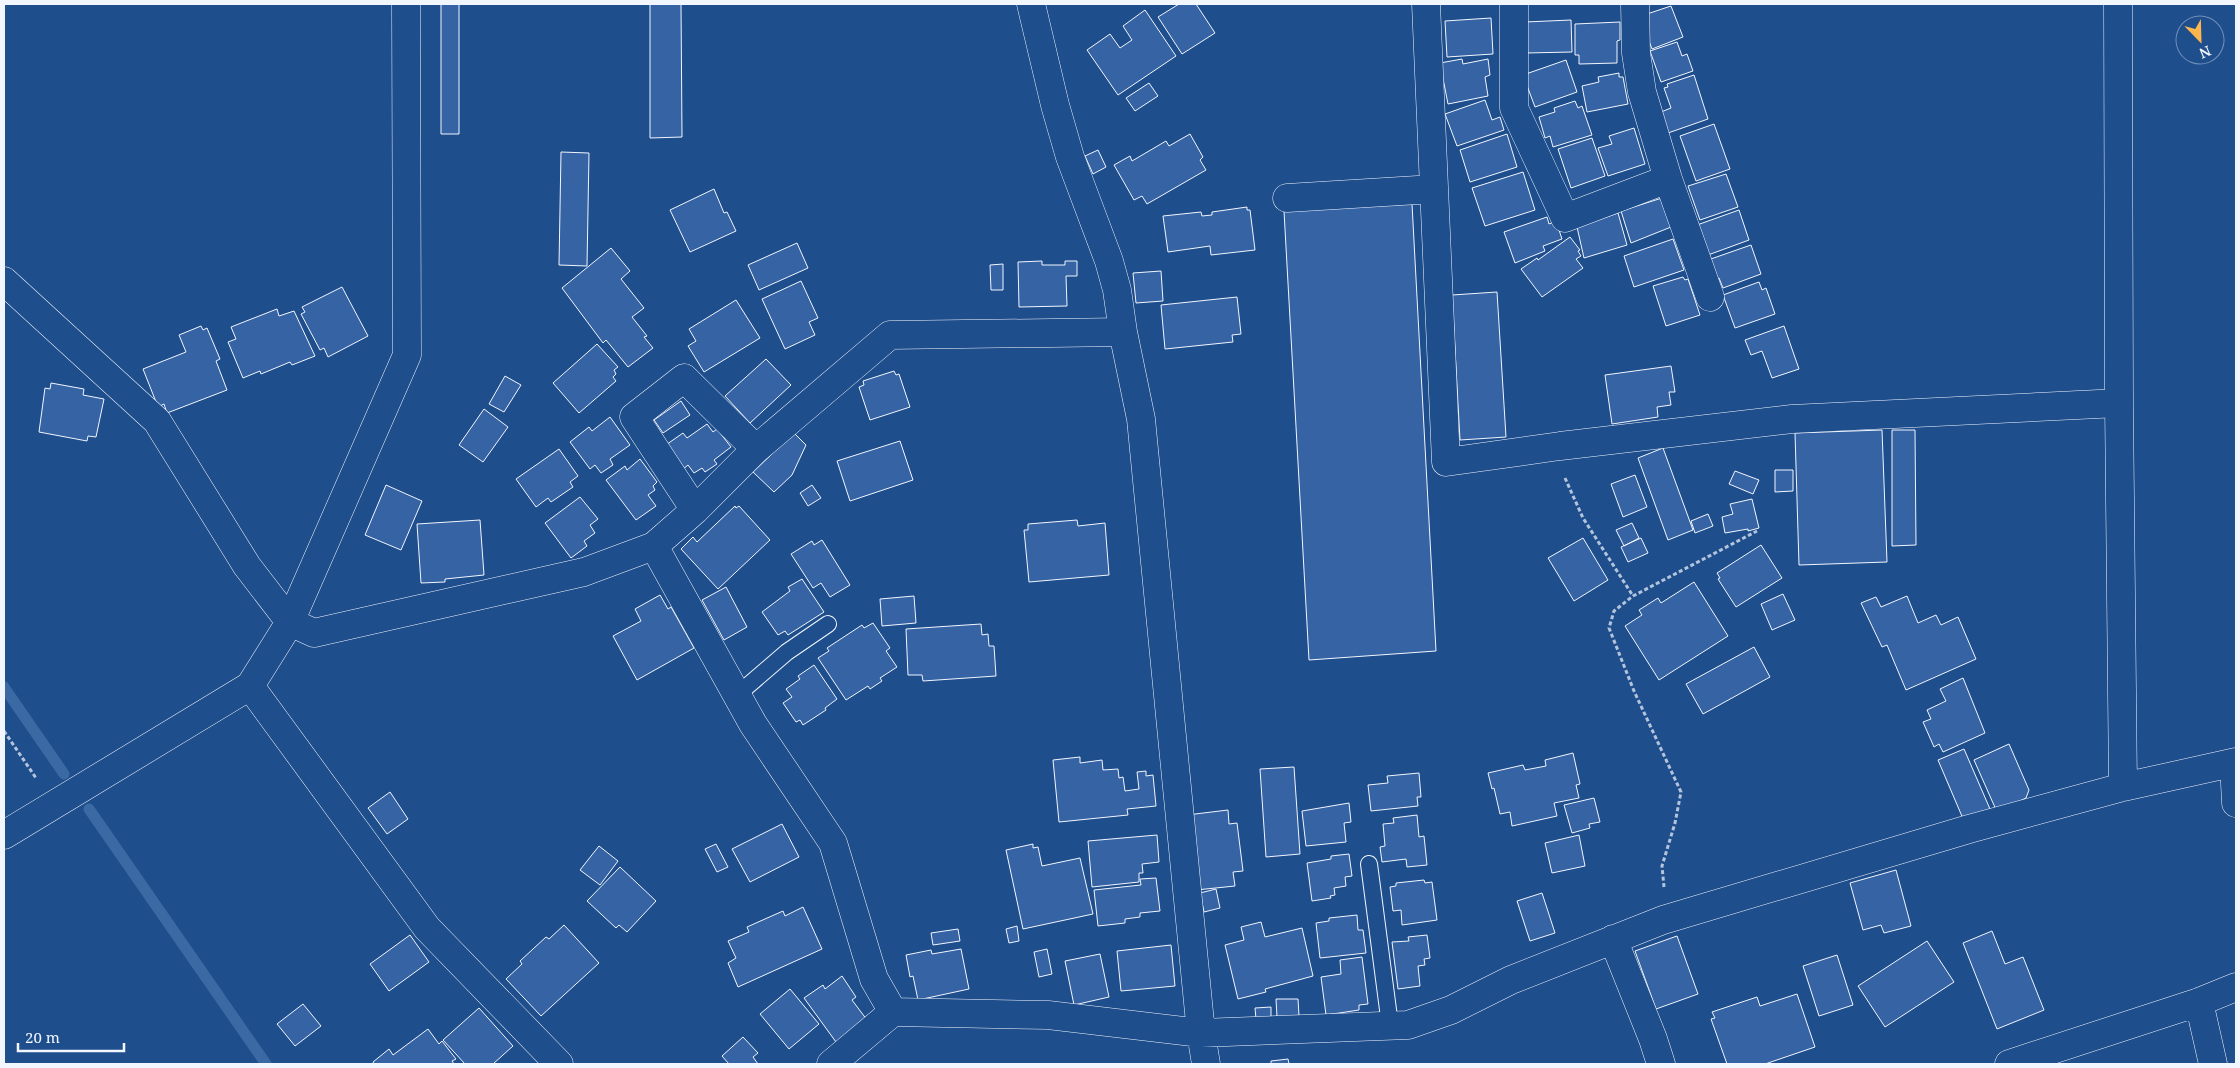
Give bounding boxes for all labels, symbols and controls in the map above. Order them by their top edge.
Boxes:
north arrow [2175,15,2225,65]
text: N [2196,42,2214,63]
scale bar [18,1020,124,1052]
text: 20 m [25,1027,60,1047]

